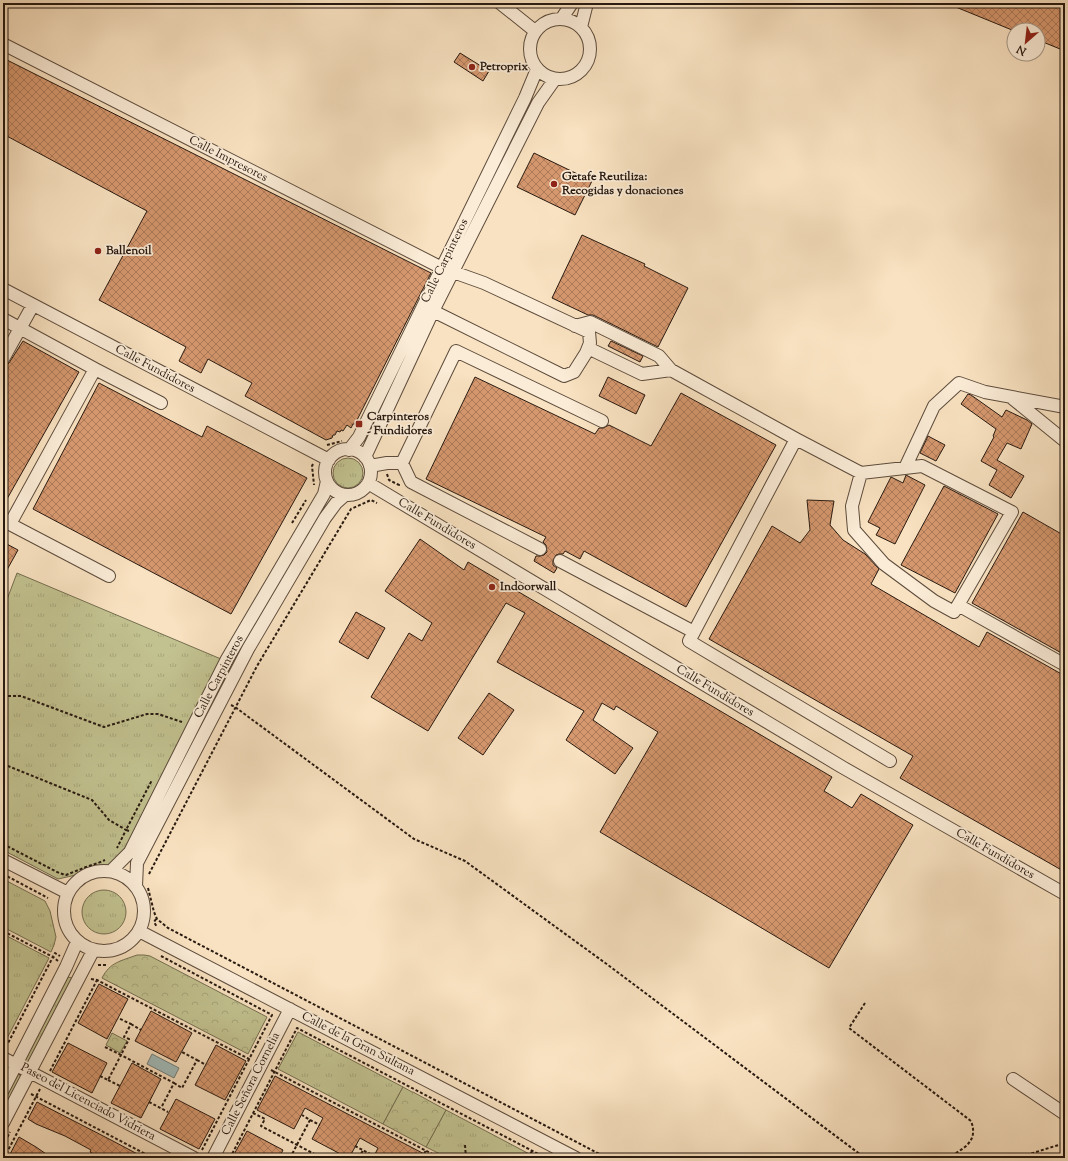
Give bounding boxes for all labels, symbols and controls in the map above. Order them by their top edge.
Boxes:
north arrow [1006,22,1046,62]
text: N [1014,41,1030,60]
place label: Petroprix [479,58,528,76]
marker: Petroprix [467,62,477,72]
street label: Calle Impresores [185,131,271,187]
place label: Getafe Reutiliza: Recogidas y donaciones [561,168,684,200]
marker: Getafe Reutiliza: Recogidas y donaciones [549,179,559,189]
street label: Calle Carpinteros [417,216,473,306]
place label: Ballenoil [105,242,152,260]
marker: Ballenoil [93,246,103,256]
street label: Calle Fundidores [112,340,198,398]
place label: Carpinteros - Fundidores [367,408,432,440]
marker: Carpinteros - Fundidores [354,419,364,429]
street label: Calle Fundidores [395,494,480,555]
place label: Indoorwall [499,578,557,596]
marker: Indoorwall [487,582,497,592]
street label: Calle Carpinteros [190,632,249,722]
street label: Calle Fundidores [673,661,758,722]
street label: Calle Fundidores [952,824,1038,884]
street label: Calle de la Gran Sultana [298,1008,418,1081]
street label: Calle Señora Cornelia [217,1029,285,1139]
street label: Paseo del Licenciado Vidriera [17,1059,159,1146]

